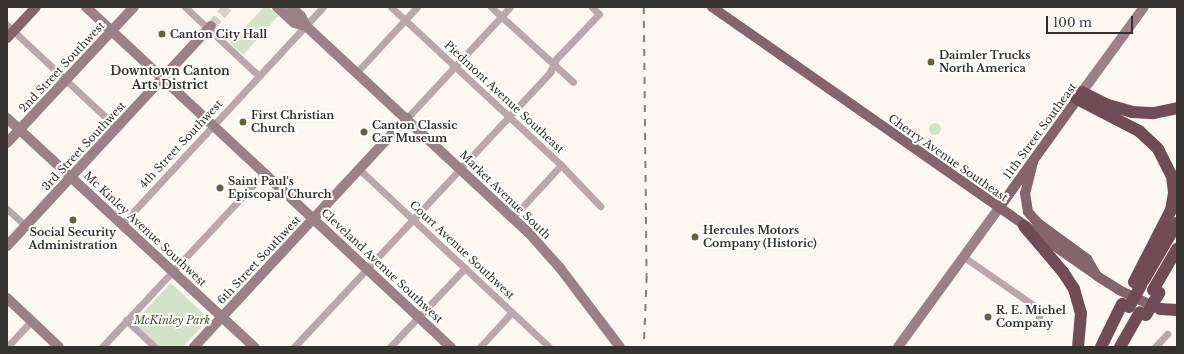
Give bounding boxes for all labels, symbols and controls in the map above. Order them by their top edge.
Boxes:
scale bar [1048,8,1135,34]
text: 100 m [1053,15,1092,30]
street label: 2nd Street Southwest [17,19,107,115]
place label: Canton City Hall [170,27,268,41]
marker: Canton City Hall [157,29,167,39]
street label: Piedmont Avenue Southeast [441,38,567,156]
place label: Daimler Trucks North America [939,49,1031,75]
marker: Daimler Trucks North America [926,57,936,67]
district label: Downtown Canton Arts District [110,64,230,92]
street label: 11th Street Southeast [1001,80,1079,182]
street label: 4th Street Southwest [137,97,225,191]
street label: 3rd Street Southwest [39,99,129,193]
place label: First Christian Church [251,109,334,135]
street label: Cherry Avenue Southeast [886,111,1010,205]
marker: First Christian Church [238,117,248,127]
place label: Canton Classic Car Museum [372,119,457,145]
marker: Canton Classic Car Museum [359,127,369,137]
street label: Market Avenue South [457,148,553,242]
street label: Mc Kinley Avenue Southwest [81,168,209,290]
place label: Saint Paul's Episcopal Church [228,175,332,201]
marker: Saint Paul's Episcopal Church [215,183,225,193]
street label: Court Avenue Southwest [407,198,517,302]
street label: Cleveland Avenue Southwest [318,206,446,326]
street label: 6th Street Southwest [215,213,303,307]
marker: Social Security Administration [68,215,78,225]
place label: Hercules Motors Company (Historic) [703,224,817,250]
place label: Social Security Administration [28,226,118,252]
marker: Hercules Motors Company (Historic) [690,232,700,242]
place label: R. E. Michel Company [996,304,1066,330]
marker: R. E. Michel Company [983,312,993,322]
park label: McKinley Park [134,313,210,327]

